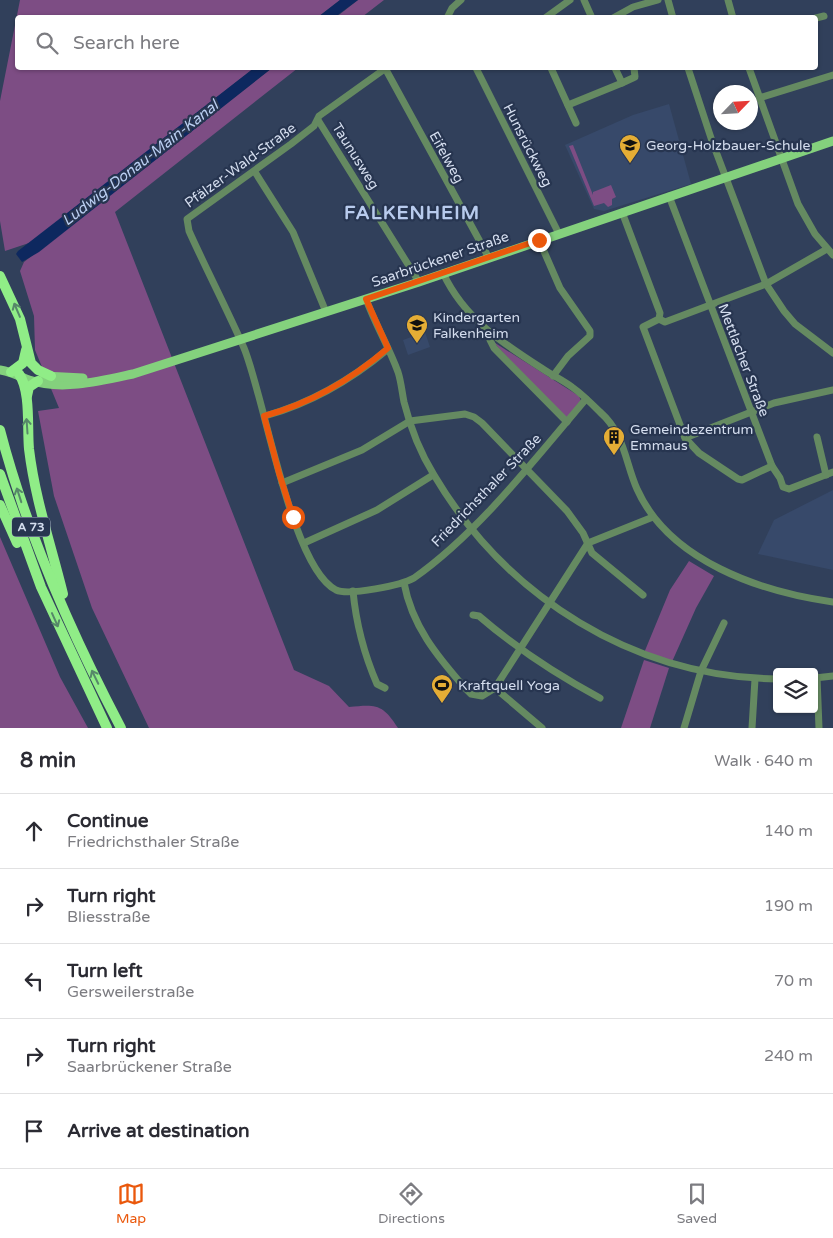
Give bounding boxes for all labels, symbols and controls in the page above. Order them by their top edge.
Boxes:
search box [15,15,818,70]
icon: search [33,29,61,57]
text: Search here [73,32,180,54]
north arrow [713,85,758,130]
water label: Ludwig-Donau-Main-Kanal [58,95,223,230]
street label: Hunsrückweg [499,101,556,190]
street label: Pfälzer-Wald-Straße [181,119,299,212]
street label: Taunusweg [328,120,383,193]
street label: Eifelweg [425,128,468,186]
school or university icon: Georg-Holzbauer-Schule [618,133,642,164]
place label: Georg-Holzbauer-Schule [646,137,811,154]
district label: FALKENHEIM [344,202,480,224]
street label: Saarbrückener Straße [369,228,511,291]
route end [528,229,551,252]
street label: Mettlacher Straße [714,301,773,419]
one-way arrow [11,303,21,318]
place label: Kindergarten Falkenheim [433,309,520,342]
school or university icon: Kindergarten Falkenheim [405,313,429,344]
one-way arrow [23,419,32,435]
place label: Gemeindezentrum Emmaus [630,421,753,454]
building icon: Gemeindezentrum Emmaus [602,425,626,456]
street label: Friedrichsthaler Straße [428,430,545,550]
one-way arrow [14,487,24,503]
route start [282,506,305,529]
road number: A 73 [12,518,50,536]
one-way arrow [51,612,61,627]
map controls [773,668,818,713]
button: layers [773,668,818,713]
one-way arrow [90,670,100,685]
sports icon: Kraftquell Yoga [430,673,454,704]
place label: Kraftquell Yoga [458,677,560,694]
text: 8 min [20,748,76,773]
text: Walk · 640 m [714,751,813,771]
text: Continue [67,810,149,832]
icon: ahead [20,817,48,845]
text: 140 m [764,821,813,841]
text: Friedrichsthaler Straße [67,832,239,852]
text: Turn right [67,885,155,907]
icon: right [20,892,48,920]
text: 190 m [764,896,813,916]
text: Bliesstraße [67,907,150,927]
text: Turn left [67,960,143,982]
icon: left [20,967,48,995]
text: 70 m [774,971,813,991]
text: Gersweilerstraße [67,982,194,1002]
text: Turn right [67,1035,155,1057]
icon: right [20,1042,48,1070]
text: 240 m [764,1046,813,1066]
text: Saarbrückener Straße [67,1057,232,1077]
icon: arrive [20,1117,48,1145]
text: Arrive at destination [67,1120,250,1142]
tab: Map [116,1180,146,1227]
tab: Directions [378,1180,445,1227]
tab: Saved [677,1180,717,1227]

